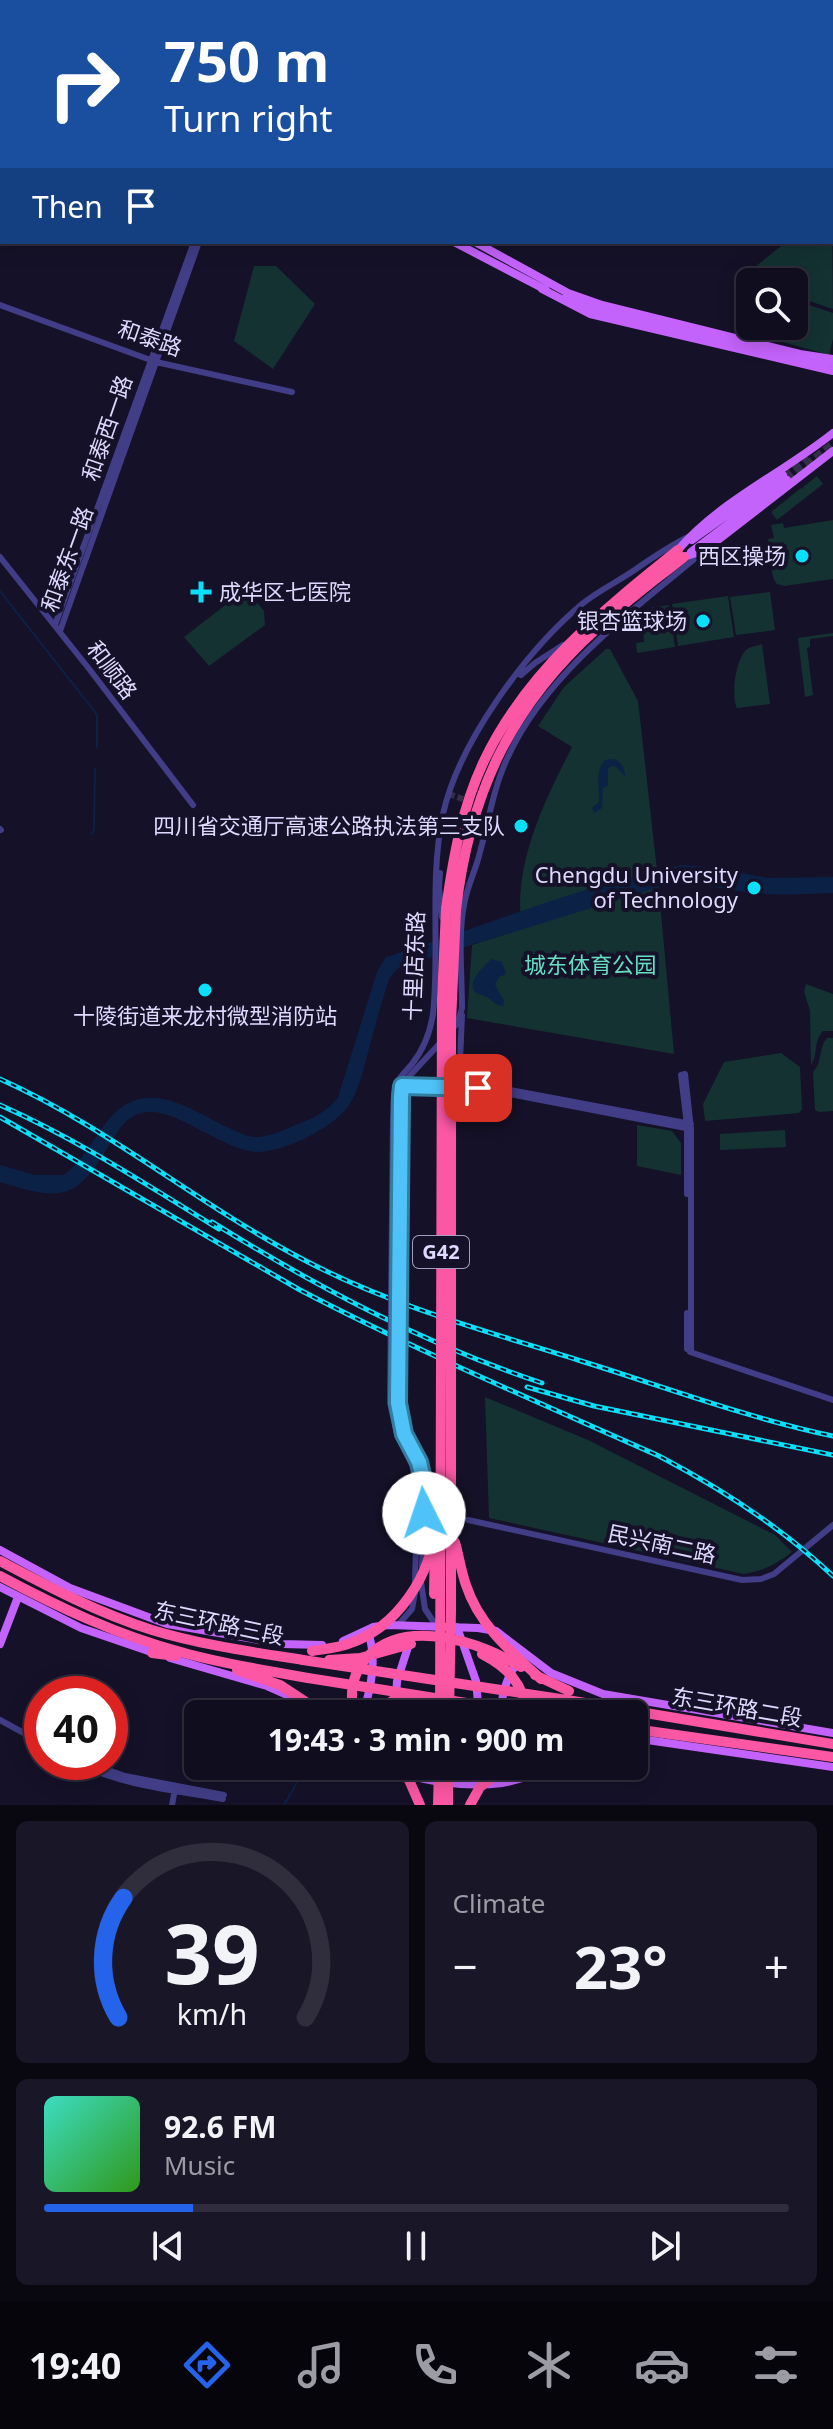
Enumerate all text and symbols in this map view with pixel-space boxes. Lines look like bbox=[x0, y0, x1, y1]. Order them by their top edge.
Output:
text: 750 m bbox=[164, 22, 329, 98]
icon: right bbox=[32, 32, 136, 136]
text: Turn right bbox=[164, 94, 332, 143]
icon: arrive bbox=[119, 184, 163, 228]
text: Then bbox=[32, 186, 103, 227]
map controls bbox=[736, 268, 808, 340]
button: search bbox=[736, 268, 808, 340]
street label: 和泰路 bbox=[114, 312, 186, 362]
street label: 和泰西一路 bbox=[74, 371, 138, 485]
street label: 和泰东一路 bbox=[33, 502, 99, 615]
place label: 西区操场 bbox=[698, 540, 786, 570]
marker: 西区操场 bbox=[793, 547, 811, 565]
place label: 成华区七医院 bbox=[219, 576, 351, 606]
marker: 成华区七医院 bbox=[190, 581, 212, 603]
place label: 银杏篮球场 bbox=[577, 605, 687, 635]
marker: 银杏篮球场 bbox=[694, 612, 712, 630]
street label: 和顺路 bbox=[81, 634, 145, 705]
place label: 四川省交通厅高速公路执法第三支队 bbox=[153, 810, 505, 840]
marker: 四川省交通厅高速公路执法第三支队 bbox=[512, 817, 530, 835]
place label: Chengdu University of Technology bbox=[535, 859, 739, 914]
marker: Chengdu University of Technology bbox=[745, 879, 763, 897]
street label: 十里店东路 bbox=[396, 910, 430, 1021]
park label: 城东体育公园 bbox=[524, 949, 656, 979]
marker: 十陵街道来龙村微型消防站 bbox=[196, 981, 214, 999]
place label: 十陵街道来龙村微型消防站 bbox=[73, 1000, 337, 1030]
pin bbox=[444, 1054, 512, 1122]
icon: arrive bbox=[456, 1066, 500, 1110]
road number: G42 bbox=[413, 1236, 469, 1268]
position arrow bbox=[382, 1471, 466, 1555]
street label: 民兴南二路 bbox=[605, 1517, 719, 1569]
street label: 东三环路三段 bbox=[152, 1594, 287, 1650]
speed limit sign: 40 bbox=[24, 1676, 128, 1780]
street label: 东三环路二段 bbox=[670, 1680, 805, 1732]
text: 19:43 · 3 min · 900 m bbox=[268, 1719, 564, 1760]
text: Climate bbox=[453, 1885, 545, 1921]
text: 39 bbox=[165, 1895, 260, 2008]
text: 23° bbox=[574, 1925, 668, 2007]
text: − bbox=[453, 1936, 478, 1996]
text: + bbox=[764, 1936, 789, 1996]
text: km/h bbox=[177, 1994, 247, 2033]
text: 92.6 FM bbox=[164, 2106, 276, 2147]
text: Music bbox=[164, 2147, 235, 2183]
icon: previous bbox=[146, 2224, 190, 2268]
icon: pause bbox=[394, 2224, 438, 2268]
icon: next bbox=[643, 2224, 687, 2268]
icon: directions bbox=[179, 2337, 235, 2393]
icon: music bbox=[293, 2337, 349, 2393]
icon: phone bbox=[407, 2337, 463, 2393]
icon: climate bbox=[521, 2337, 577, 2393]
icon: car bbox=[634, 2337, 690, 2393]
icon: filters bbox=[748, 2337, 804, 2393]
text: 19:40 bbox=[29, 2341, 121, 2390]

